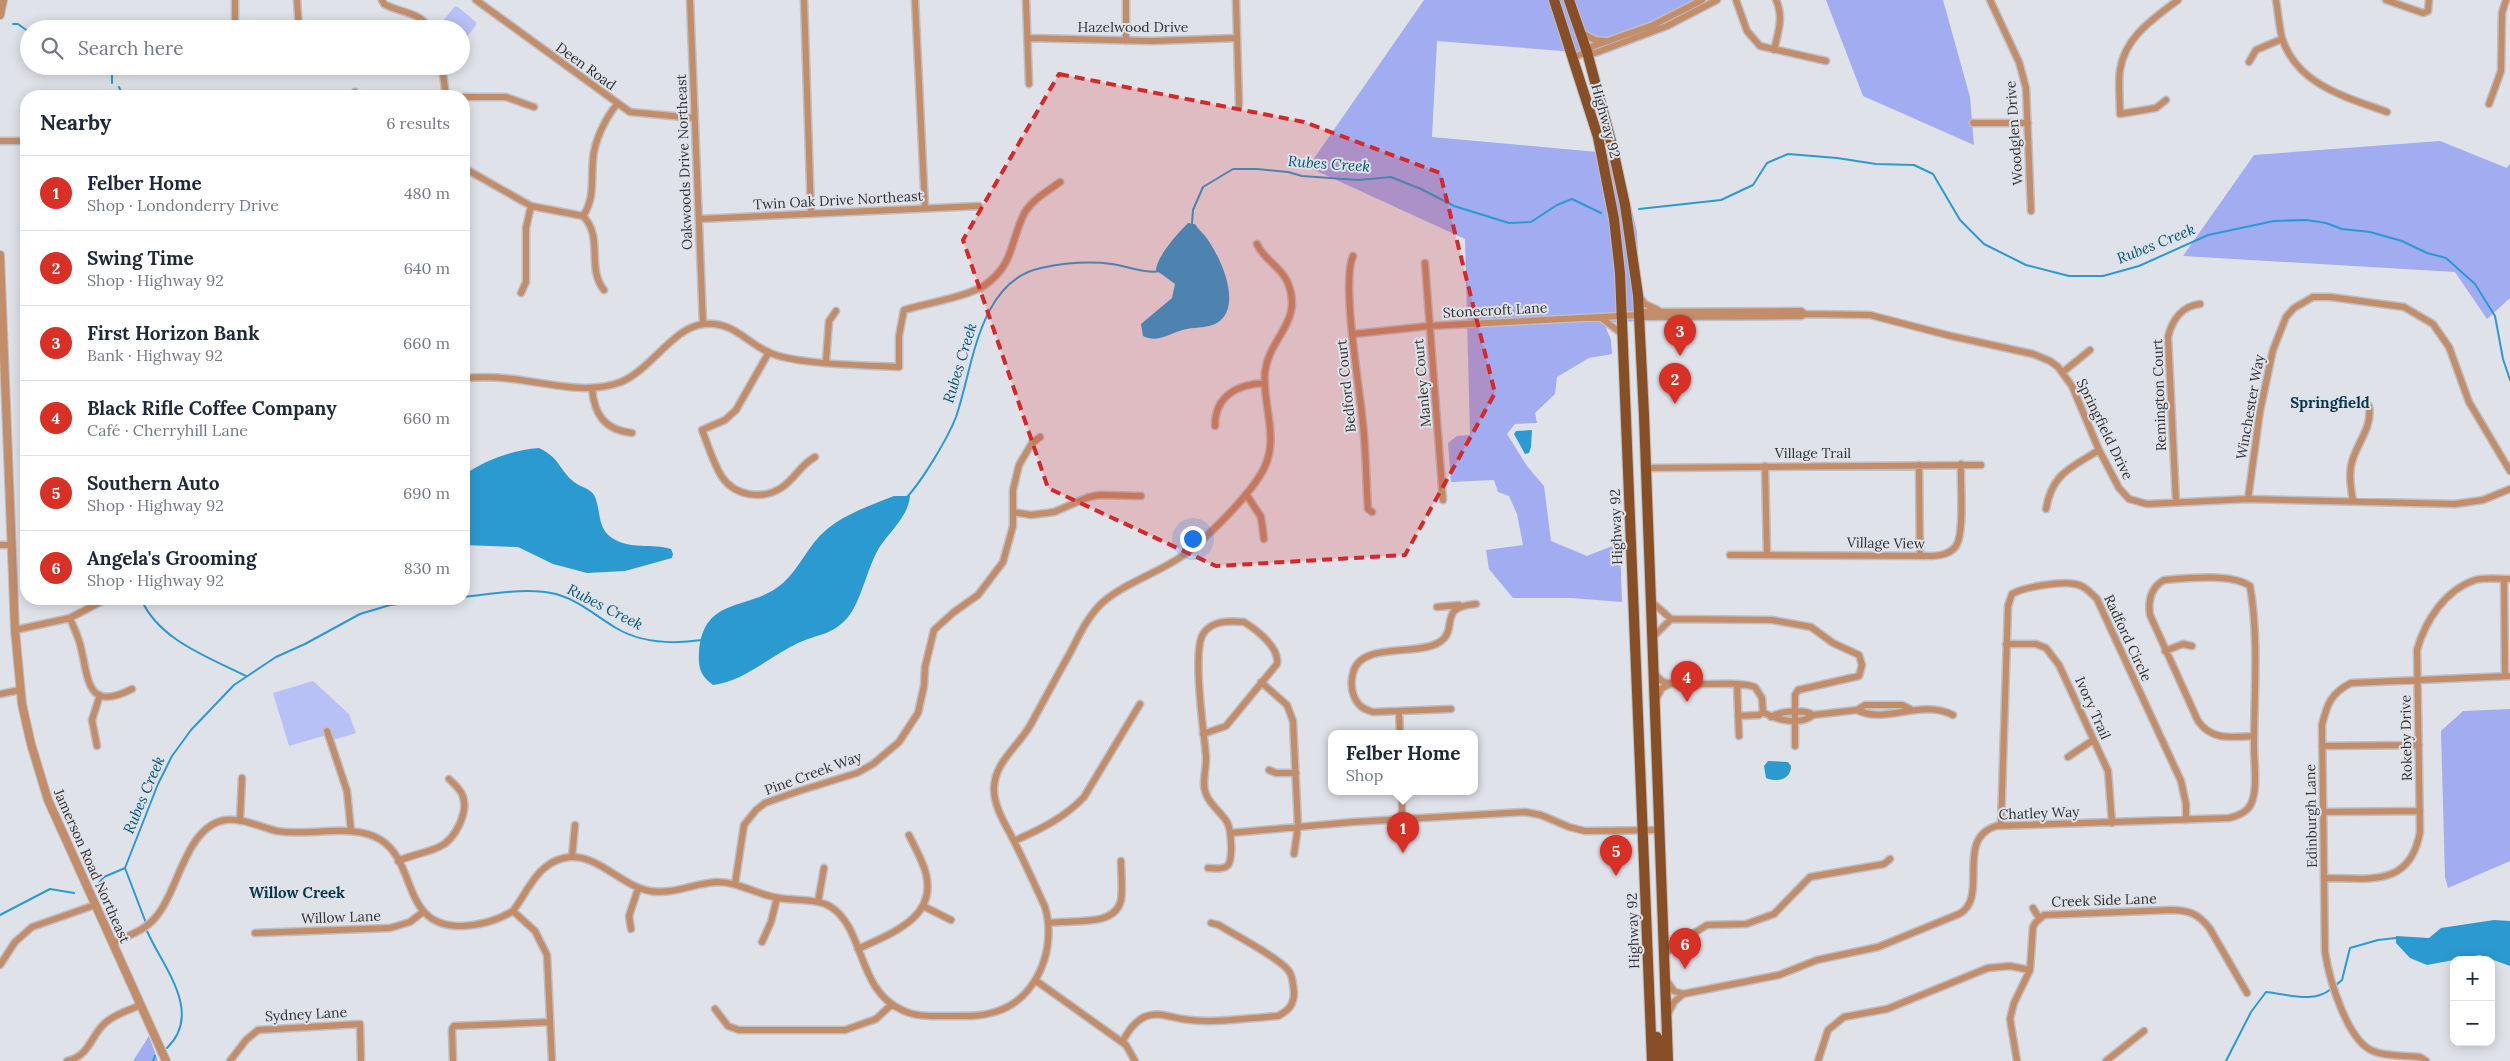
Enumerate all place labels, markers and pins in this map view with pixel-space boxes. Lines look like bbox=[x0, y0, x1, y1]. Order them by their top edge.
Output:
pin: 3 bbox=[1664, 315, 1696, 356]
pin: 2 bbox=[1659, 363, 1691, 404]
pin: 4 bbox=[1671, 661, 1703, 702]
pin: 1 bbox=[1387, 812, 1419, 853]
pin: 5 bbox=[1600, 835, 1632, 876]
pin: 6 bbox=[1669, 928, 1701, 969]

